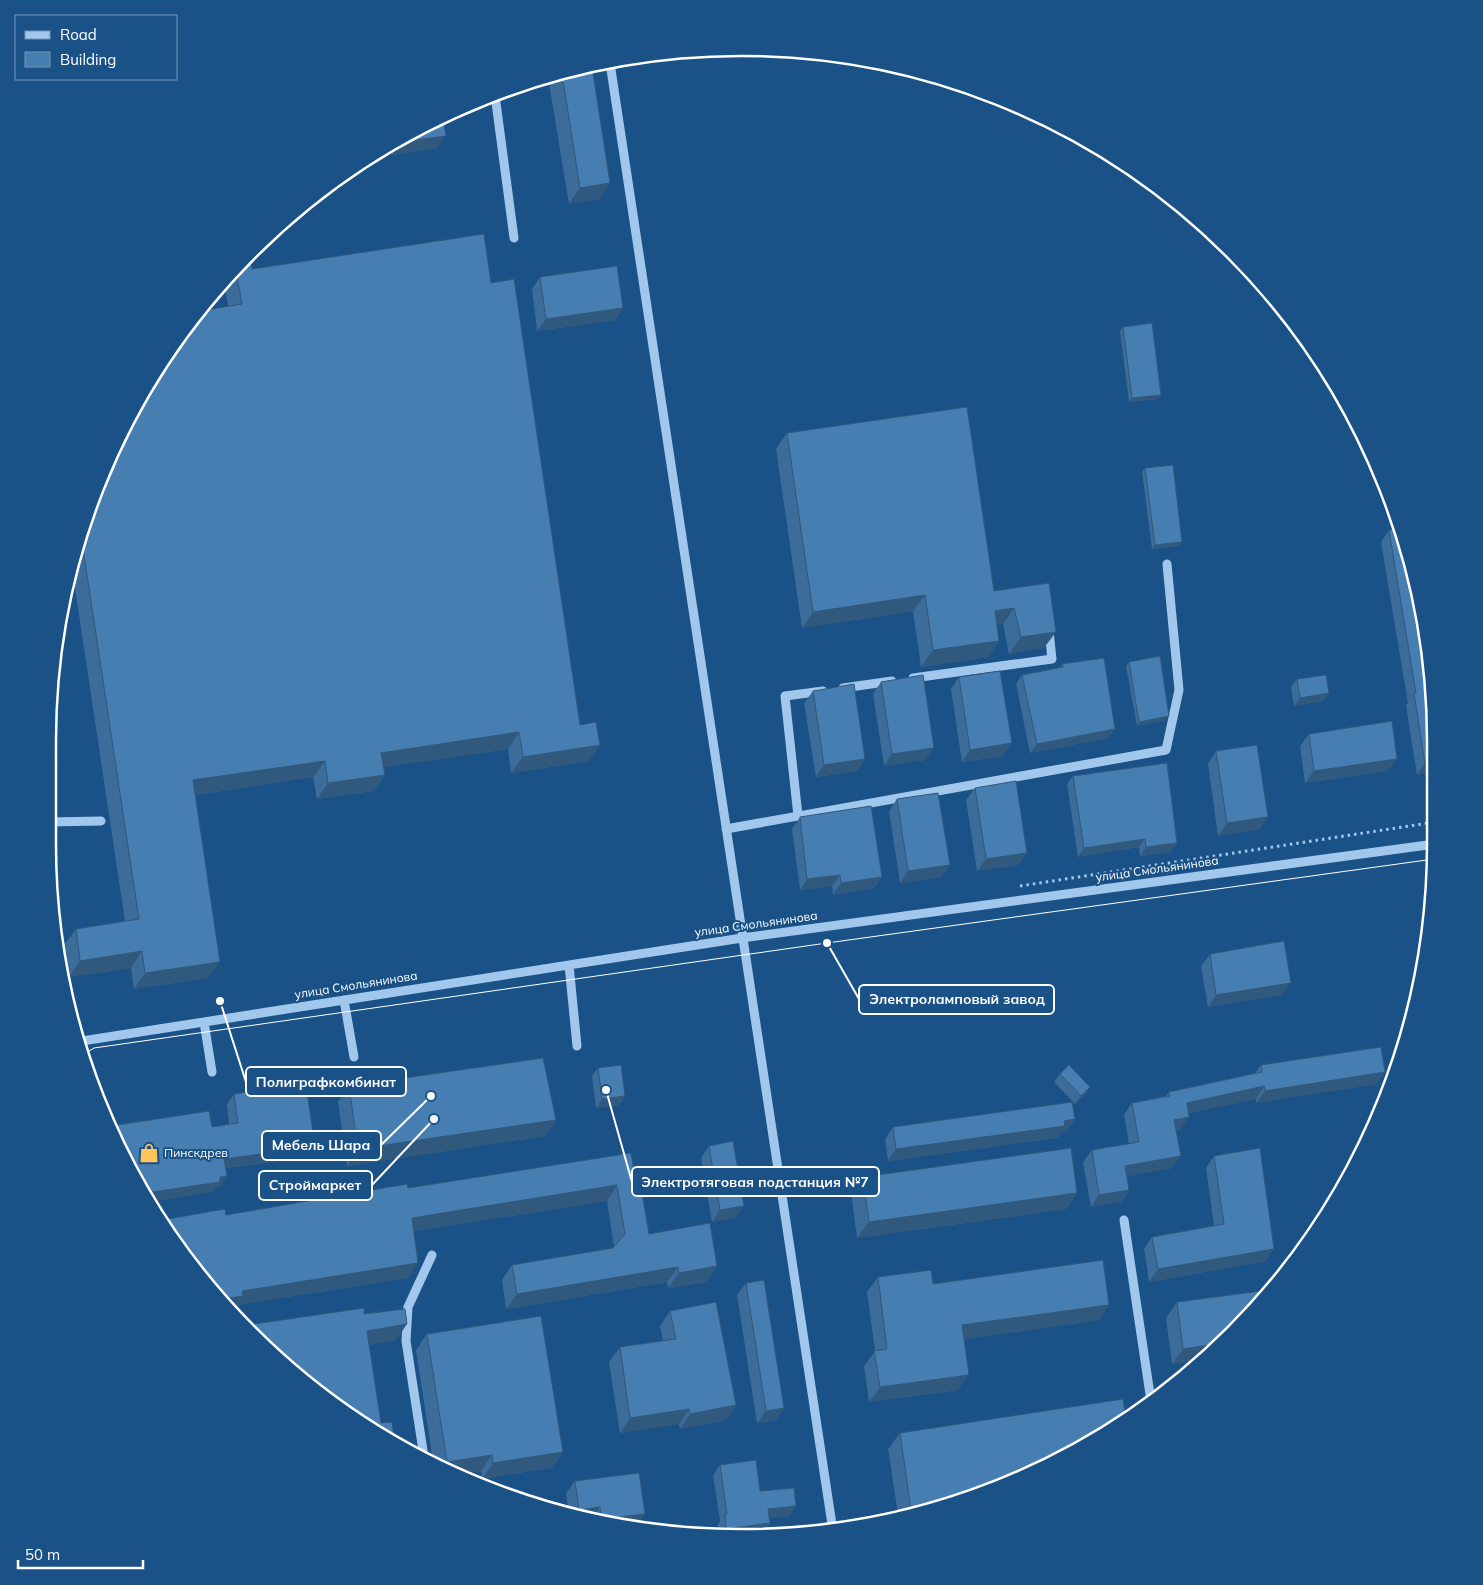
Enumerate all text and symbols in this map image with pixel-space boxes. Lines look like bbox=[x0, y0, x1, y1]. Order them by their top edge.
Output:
legend bbox=[15, 15, 178, 80]
text: Road bbox=[60, 25, 97, 44]
text: Building bbox=[60, 50, 116, 69]
street label: улица Смольянинова bbox=[1094, 852, 1219, 885]
street label: улица Смольянинова bbox=[693, 907, 818, 940]
street label: улица Смольянинова bbox=[293, 967, 418, 1002]
callout: Электроламповый завод bbox=[859, 985, 1054, 1014]
text: Электроламповый завод bbox=[869, 990, 1045, 1008]
callout: Полиграфкомбинат bbox=[246, 1067, 406, 1096]
text: Полиграфкомбинат bbox=[256, 1073, 396, 1091]
callout: Мебель Шара bbox=[262, 1131, 381, 1160]
text: Мебель Шара bbox=[272, 1136, 370, 1154]
shop icon: Пинскдрев bbox=[138, 1142, 160, 1164]
place label: Пинскдрев bbox=[164, 1145, 228, 1160]
callout: Электротяговая подстанция №7 bbox=[632, 1167, 879, 1196]
callout: Строймаркет bbox=[259, 1171, 372, 1200]
text: Электротяговая подстанция №7 bbox=[641, 1173, 869, 1191]
text: Строймаркет bbox=[269, 1176, 361, 1194]
scale bar bbox=[18, 1538, 142, 1570]
text: 50 m bbox=[25, 1545, 60, 1564]

